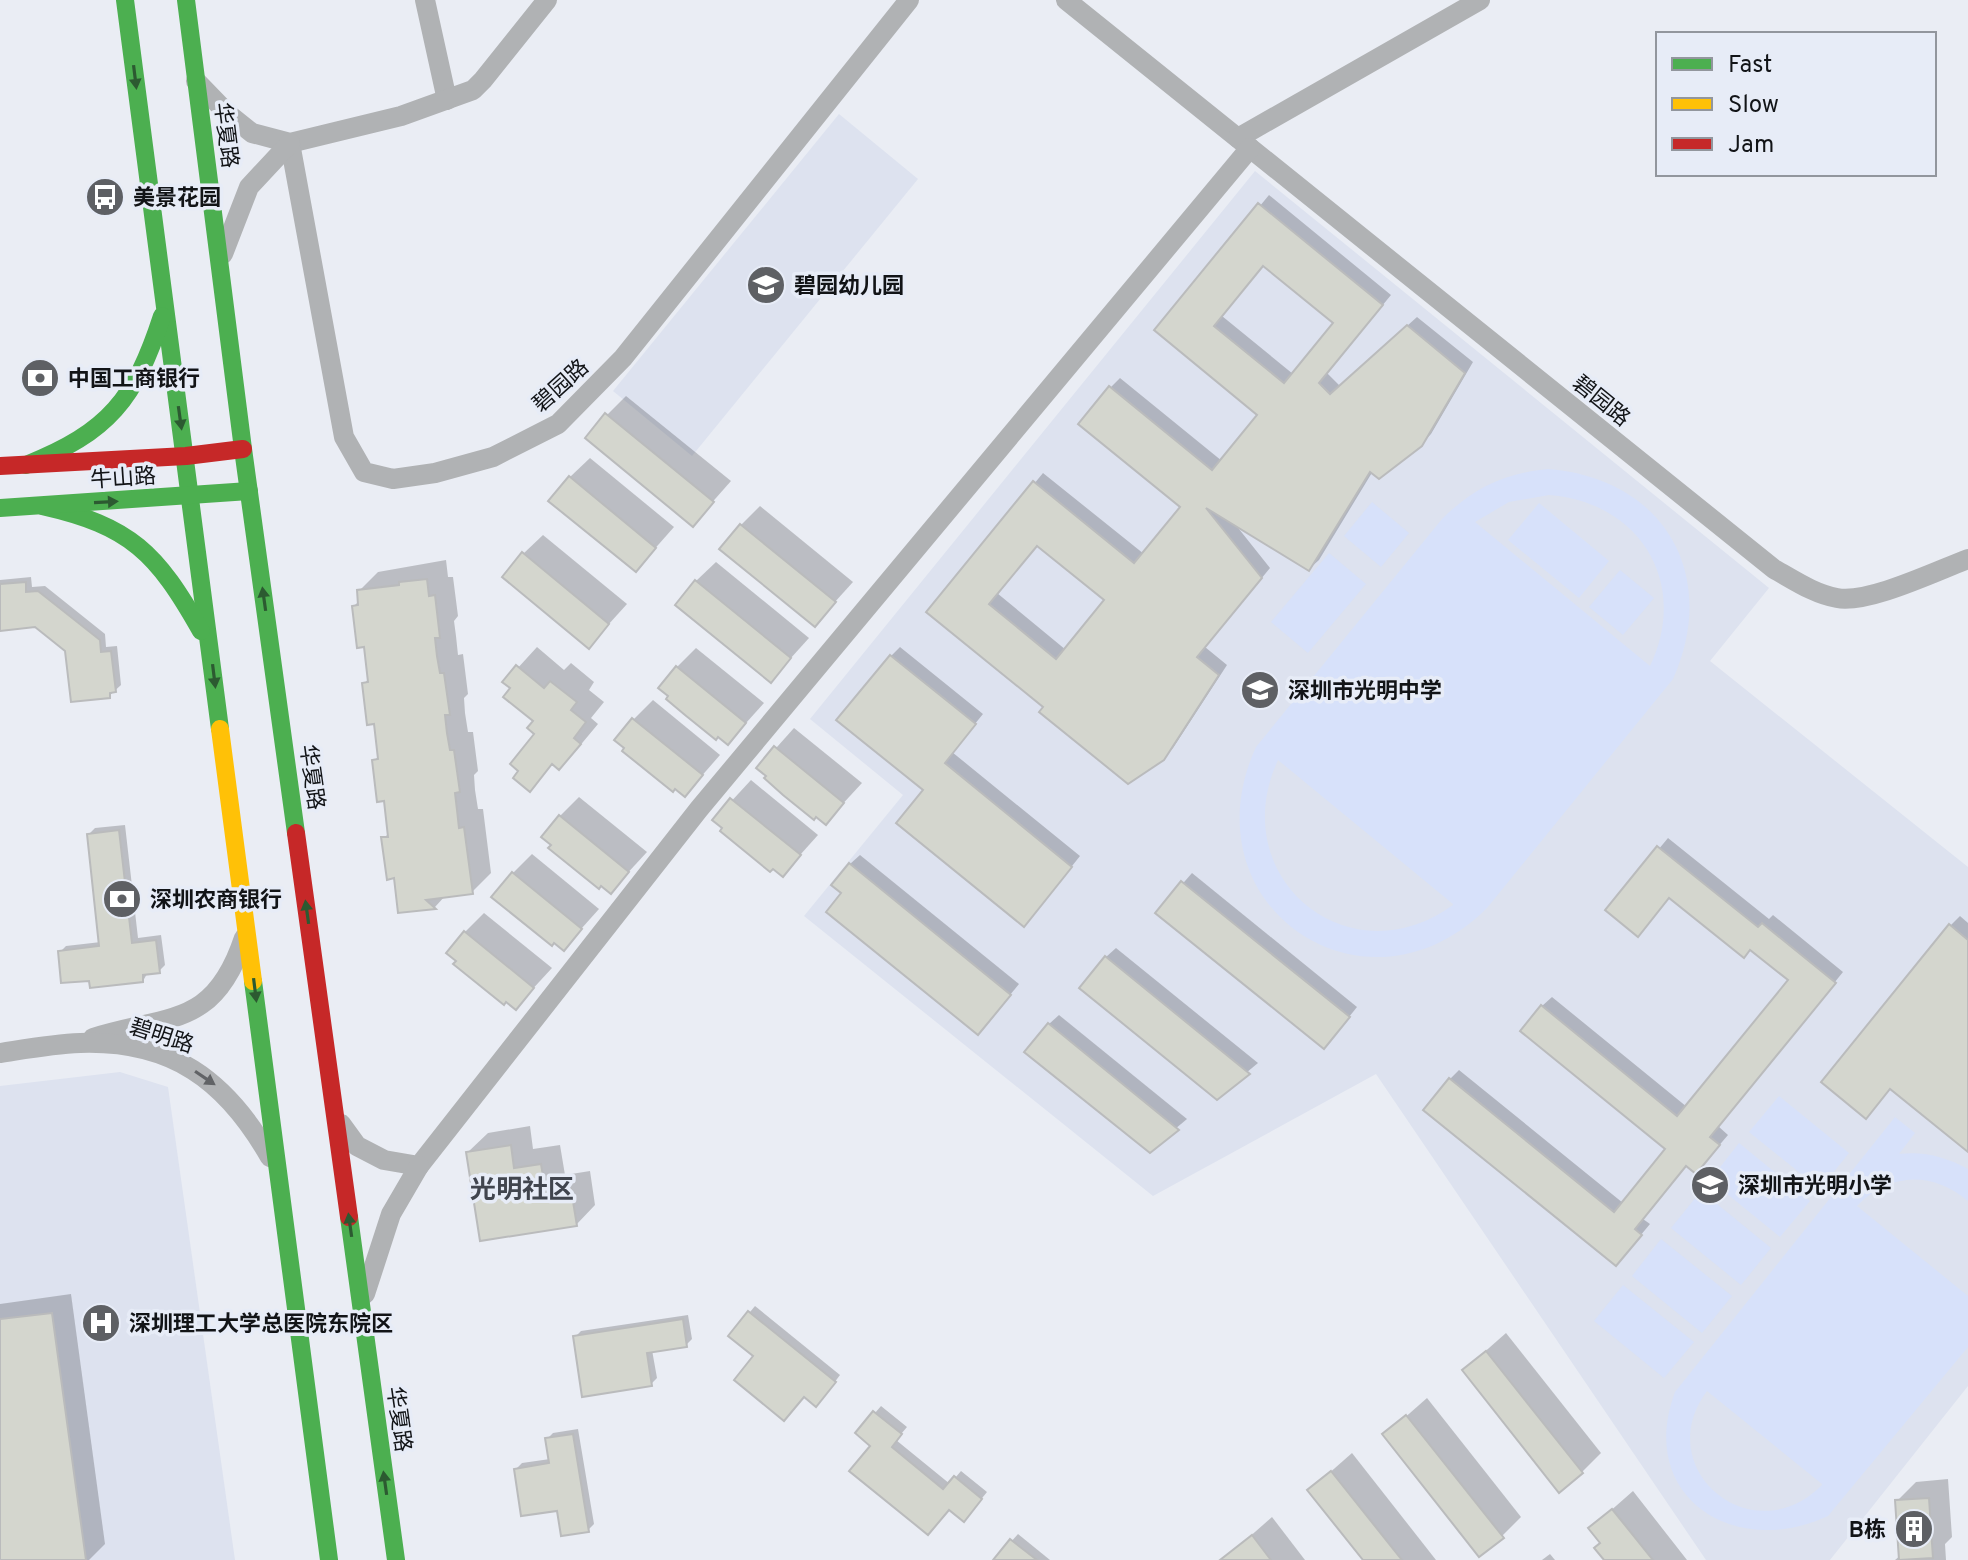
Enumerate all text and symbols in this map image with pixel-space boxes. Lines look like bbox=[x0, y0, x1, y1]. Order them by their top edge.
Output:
legend bbox=[1656, 32, 1936, 176]
text: Fast bbox=[1728, 51, 1772, 81]
one-way arrow bbox=[129, 65, 142, 90]
text: Slow bbox=[1728, 91, 1779, 121]
street label: 华夏路 bbox=[207, 101, 242, 170]
text: Jam bbox=[1728, 131, 1774, 161]
bus stop icon: 美景花园 bbox=[84, 176, 126, 218]
place label: 美景花园 bbox=[133, 185, 221, 213]
school or university icon: 碧园幼儿园 bbox=[745, 264, 787, 306]
place label: 碧园幼儿园 bbox=[794, 274, 904, 301]
street label: 碧园路 bbox=[528, 355, 595, 419]
bank icon: 中国工商银行 bbox=[19, 357, 61, 399]
place label: 中国工商银行 bbox=[68, 367, 200, 394]
street label: 碧园路 bbox=[1566, 371, 1635, 433]
one-way arrow bbox=[174, 406, 187, 431]
street label: 牛山路 bbox=[89, 464, 157, 495]
one-way arrow bbox=[94, 495, 119, 508]
one-way arrow bbox=[257, 586, 270, 611]
one-way arrow bbox=[208, 664, 221, 689]
school or university icon: 深圳市光明中学 bbox=[1239, 669, 1281, 711]
place label: 深圳市光明中学 bbox=[1288, 679, 1442, 706]
street label: 华夏路 bbox=[293, 743, 328, 812]
bank icon: 深圳农商银行 bbox=[101, 878, 143, 920]
place label: 深圳农商银行 bbox=[150, 888, 282, 915]
one-way arrow bbox=[300, 899, 313, 924]
one-way arrow bbox=[249, 977, 262, 1002]
street label: 碧明路 bbox=[126, 1014, 197, 1060]
one-way arrow bbox=[194, 1070, 215, 1085]
school or university icon: 深圳市光明小学 bbox=[1689, 1164, 1731, 1206]
place label: 深圳市光明小学 bbox=[1738, 1174, 1892, 1201]
district label: 光明社区 bbox=[470, 1175, 574, 1208]
one-way arrow bbox=[343, 1212, 356, 1237]
hospital icon: 深圳理工大学总医院东院区 bbox=[80, 1302, 122, 1344]
place label: 深圳理工大学总医院东院区 bbox=[129, 1312, 393, 1339]
street label: 华夏路 bbox=[380, 1385, 415, 1454]
one-way arrow bbox=[378, 1470, 391, 1495]
building icon: B栋 bbox=[1893, 1508, 1935, 1550]
place label: B栋 bbox=[1849, 1518, 1886, 1545]

